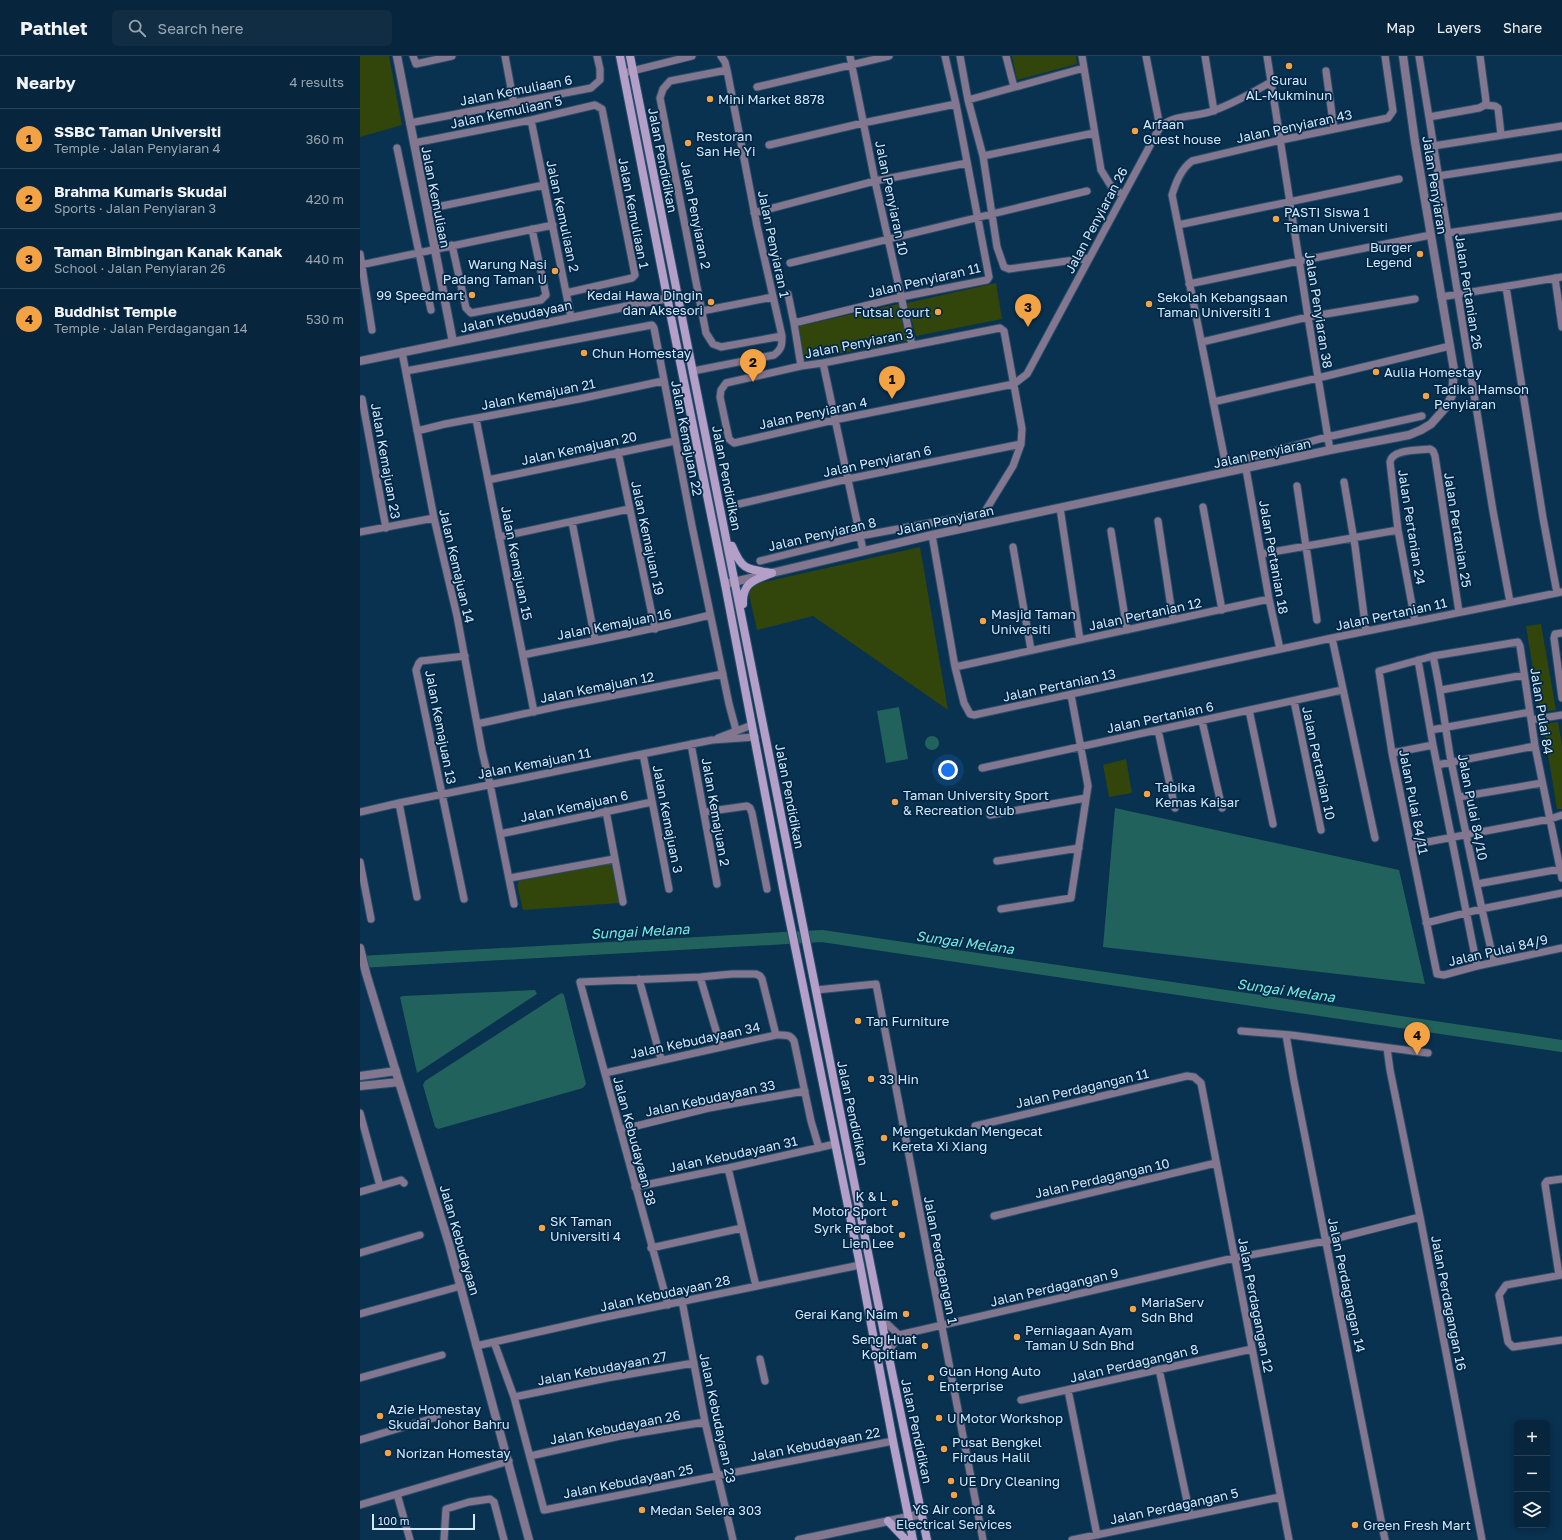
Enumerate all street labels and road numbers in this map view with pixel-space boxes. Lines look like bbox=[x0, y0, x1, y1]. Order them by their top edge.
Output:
street label: Jalan Kemuliaan 6 bbox=[458, 71, 574, 109]
street label: Jalan Kemuliaan 5 bbox=[449, 92, 563, 132]
street label: Jalan Pendidikan bbox=[645, 106, 681, 214]
street label: Jalan Penyiaran 43 bbox=[1235, 106, 1353, 146]
street label: Jalan Penyiaran bbox=[1419, 135, 1451, 235]
street label: Jalan Penyiaran 10 bbox=[872, 139, 912, 257]
street label: Jalan Kemuliaan bbox=[418, 145, 454, 249]
street label: Jalan Kemuliaan 1 bbox=[615, 156, 653, 270]
street label: Jalan Kemuliaan 2 bbox=[543, 159, 583, 273]
street label: Jalan Penyiaran 2 bbox=[678, 159, 714, 271]
street label: Jalan Penyiaran 26 bbox=[1061, 164, 1131, 276]
street label: Jalan Penyiaran 1 bbox=[755, 189, 793, 299]
street label: Jalan Pertanian 26 bbox=[1452, 233, 1486, 351]
street label: Jalan Penyiaran 38 bbox=[1302, 250, 1336, 370]
street label: Jalan Penyiaran 11 bbox=[866, 259, 982, 301]
street label: Jalan Kebudayaan bbox=[459, 296, 573, 336]
street label: Jalan Penyiaran 3 bbox=[803, 325, 915, 361]
street label: Jalan Kemajuan 21 bbox=[479, 375, 597, 413]
street label: Jalan Kemajuan 22 bbox=[668, 379, 706, 497]
street label: Jalan Penyiaran 4 bbox=[757, 394, 869, 432]
street label: Jalan Kemajuan 23 bbox=[368, 402, 404, 520]
street label: Jalan Pendidikan bbox=[709, 424, 745, 532]
street label: Jalan Kemajuan 20 bbox=[520, 428, 638, 468]
street label: Jalan Penyiaran bbox=[1212, 435, 1312, 471]
street label: Jalan Penyiaran 6 bbox=[821, 442, 933, 480]
street label: Jalan Pertanian 24 bbox=[1395, 468, 1429, 586]
street label: Jalan Pertanian 25 bbox=[1441, 471, 1475, 589]
street label: Jalan Kemajuan 19 bbox=[628, 479, 668, 597]
street label: Jalan Pertanian 18 bbox=[1256, 499, 1292, 615]
street label: Jalan Penyiaran bbox=[895, 502, 995, 538]
street label: Jalan Kemajuan 15 bbox=[498, 504, 536, 622]
street label: Jalan Kemajuan 14 bbox=[436, 507, 478, 625]
street label: Jalan Penyiaran 8 bbox=[766, 514, 878, 554]
street label: Jalan Pertanian 12 bbox=[1087, 594, 1203, 634]
street label: Jalan Pertanian 11 bbox=[1334, 594, 1448, 634]
street label: Jalan Kemajuan 16 bbox=[555, 605, 673, 643]
street label: Jalan Pertanian 13 bbox=[1001, 665, 1117, 705]
street label: Jalan Pulai 84 bbox=[1527, 666, 1557, 756]
street label: Jalan Kemajuan 13 bbox=[422, 668, 460, 786]
street label: Jalan Kemajuan 12 bbox=[538, 668, 656, 706]
street label: Jalan Pertanian 6 bbox=[1105, 698, 1215, 736]
street label: Jalan Pertanian 10 bbox=[1299, 705, 1339, 821]
street label: Jalan Pendidikan bbox=[772, 742, 808, 850]
street label: Jalan Kemajuan 11 bbox=[476, 744, 592, 782]
street label: Jalan Pulai 84/11 bbox=[1396, 748, 1432, 856]
street label: Jalan Pulai 84/10 bbox=[1455, 752, 1491, 862]
street label: Jalan Kemajuan 2 bbox=[699, 757, 733, 867]
street label: Jalan Kemajuan 3 bbox=[650, 763, 686, 875]
street label: Jalan Kemajuan 6 bbox=[518, 787, 630, 825]
street label: Jalan Pulai 84/9 bbox=[1447, 931, 1550, 969]
street label: Jalan Kebudayaan 34 bbox=[628, 1018, 762, 1062]
street label: Jalan Pendidikan bbox=[834, 1059, 872, 1167]
street label: Jalan Perdagangan 11 bbox=[1014, 1065, 1150, 1111]
street label: Jalan Kebudayaan 38 bbox=[610, 1075, 660, 1207]
street label: Jalan Kebudayaan 33 bbox=[644, 1076, 776, 1120]
street label: Jalan Kebudayaan 31 bbox=[667, 1133, 799, 1175]
street label: Jalan Perdagangan 10 bbox=[1033, 1155, 1171, 1201]
street label: Jalan Kebudayaan bbox=[437, 1183, 483, 1297]
street label: Jalan Perdagangan 1 bbox=[921, 1195, 961, 1325]
street label: Jalan Perdagangan 14 bbox=[1325, 1216, 1369, 1354]
street label: Jalan Perdagangan 16 bbox=[1428, 1234, 1470, 1372]
street label: Jalan Perdagangan 12 bbox=[1235, 1236, 1277, 1374]
street label: Jalan Perdagangan 9 bbox=[988, 1264, 1120, 1310]
street label: Jalan Kebudayaan 28 bbox=[598, 1271, 732, 1315]
street label: Jalan Perdagangan 8 bbox=[1068, 1340, 1200, 1386]
street label: Jalan Kebudayaan 27 bbox=[536, 1348, 668, 1388]
street label: Jalan Kebudayaan 23 bbox=[696, 1352, 740, 1484]
street label: Jalan Pendidikan bbox=[898, 1377, 936, 1485]
street label: Jalan Kebudayaan 26 bbox=[548, 1406, 682, 1448]
street label: Jalan Kebudayaan 22 bbox=[748, 1424, 882, 1464]
street label: Jalan Kebudayaan 25 bbox=[561, 1461, 695, 1501]
street label: Jalan Perdagangan 5 bbox=[1108, 1485, 1240, 1527]

